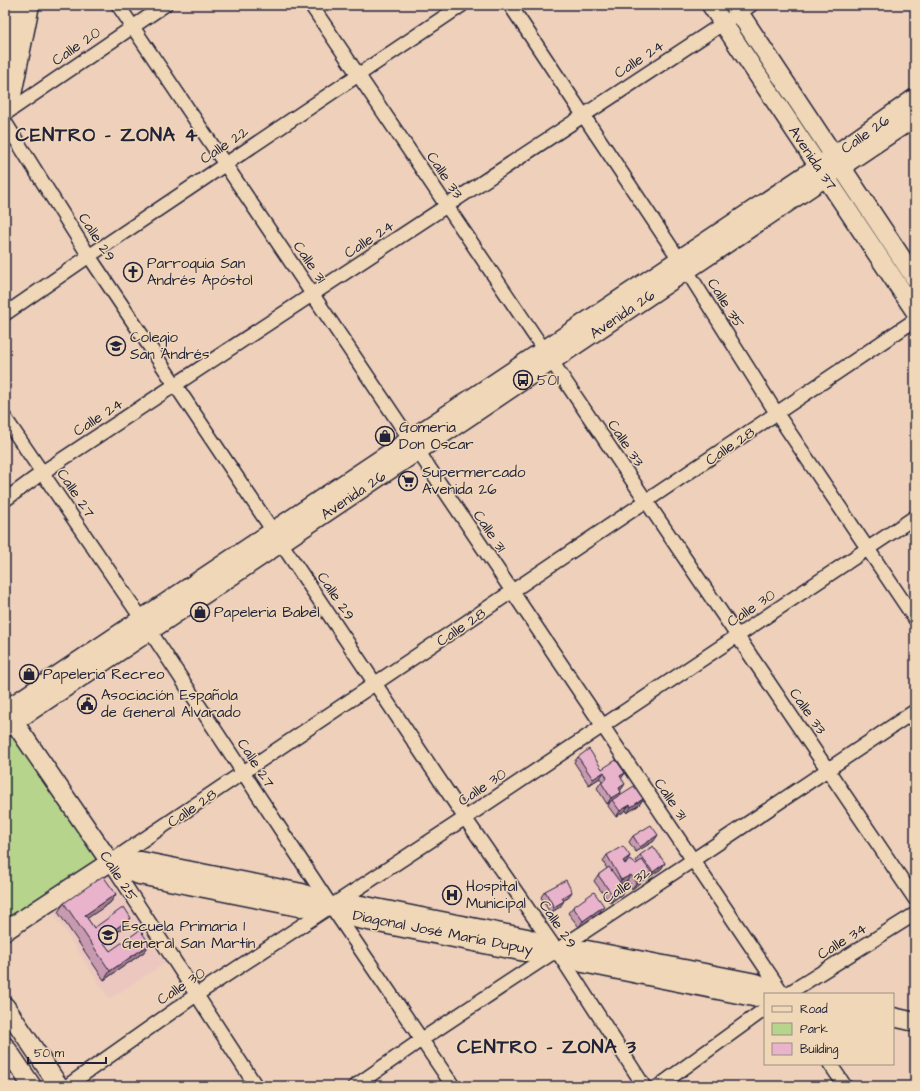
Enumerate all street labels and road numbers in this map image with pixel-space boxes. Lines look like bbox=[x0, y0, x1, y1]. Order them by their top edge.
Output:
street label: Calle 20 bbox=[48, 22, 105, 71]
street label: Calle 24 bbox=[610, 35, 668, 83]
street label: Calle 26 bbox=[837, 110, 894, 159]
street label: Calle 22 bbox=[196, 121, 253, 169]
street label: Avenida 37 bbox=[783, 122, 842, 195]
street label: Calle 33 bbox=[421, 148, 468, 203]
street label: Calle 29 bbox=[73, 209, 120, 266]
street label: Calle 24 bbox=[340, 215, 398, 263]
street label: Calle 31 bbox=[288, 237, 331, 288]
street label: Calle 35 bbox=[702, 274, 749, 333]
street label: Avenida 26 bbox=[585, 285, 660, 344]
street label: Calle 24 bbox=[69, 393, 127, 441]
street label: Calle 33 bbox=[602, 416, 649, 471]
street label: Calle 28 bbox=[701, 422, 759, 471]
street label: Calle 27 bbox=[52, 465, 100, 522]
street label: Avenida 26 bbox=[316, 466, 391, 525]
street label: Calle 31 bbox=[468, 506, 511, 557]
street label: Calle 29 bbox=[312, 568, 359, 625]
street label: Calle 30 bbox=[723, 584, 780, 632]
street label: Calle 28 bbox=[432, 603, 490, 652]
street label: Calle 33 bbox=[784, 684, 831, 739]
street label: Calle 27 bbox=[232, 735, 279, 792]
street label: Calle 30 bbox=[454, 763, 511, 811]
street label: Calle 31 bbox=[649, 774, 692, 825]
street label: Calle 28 bbox=[163, 784, 221, 833]
street label: Calle 25 bbox=[94, 847, 143, 906]
street label: Calle 32 bbox=[598, 862, 655, 909]
street label: Calle 29 bbox=[534, 896, 581, 953]
street label: Diagonal José María Dupuy bbox=[351, 905, 535, 961]
street label: Calle 34 bbox=[813, 918, 871, 965]
street label: Calle 30 bbox=[153, 962, 210, 1010]

